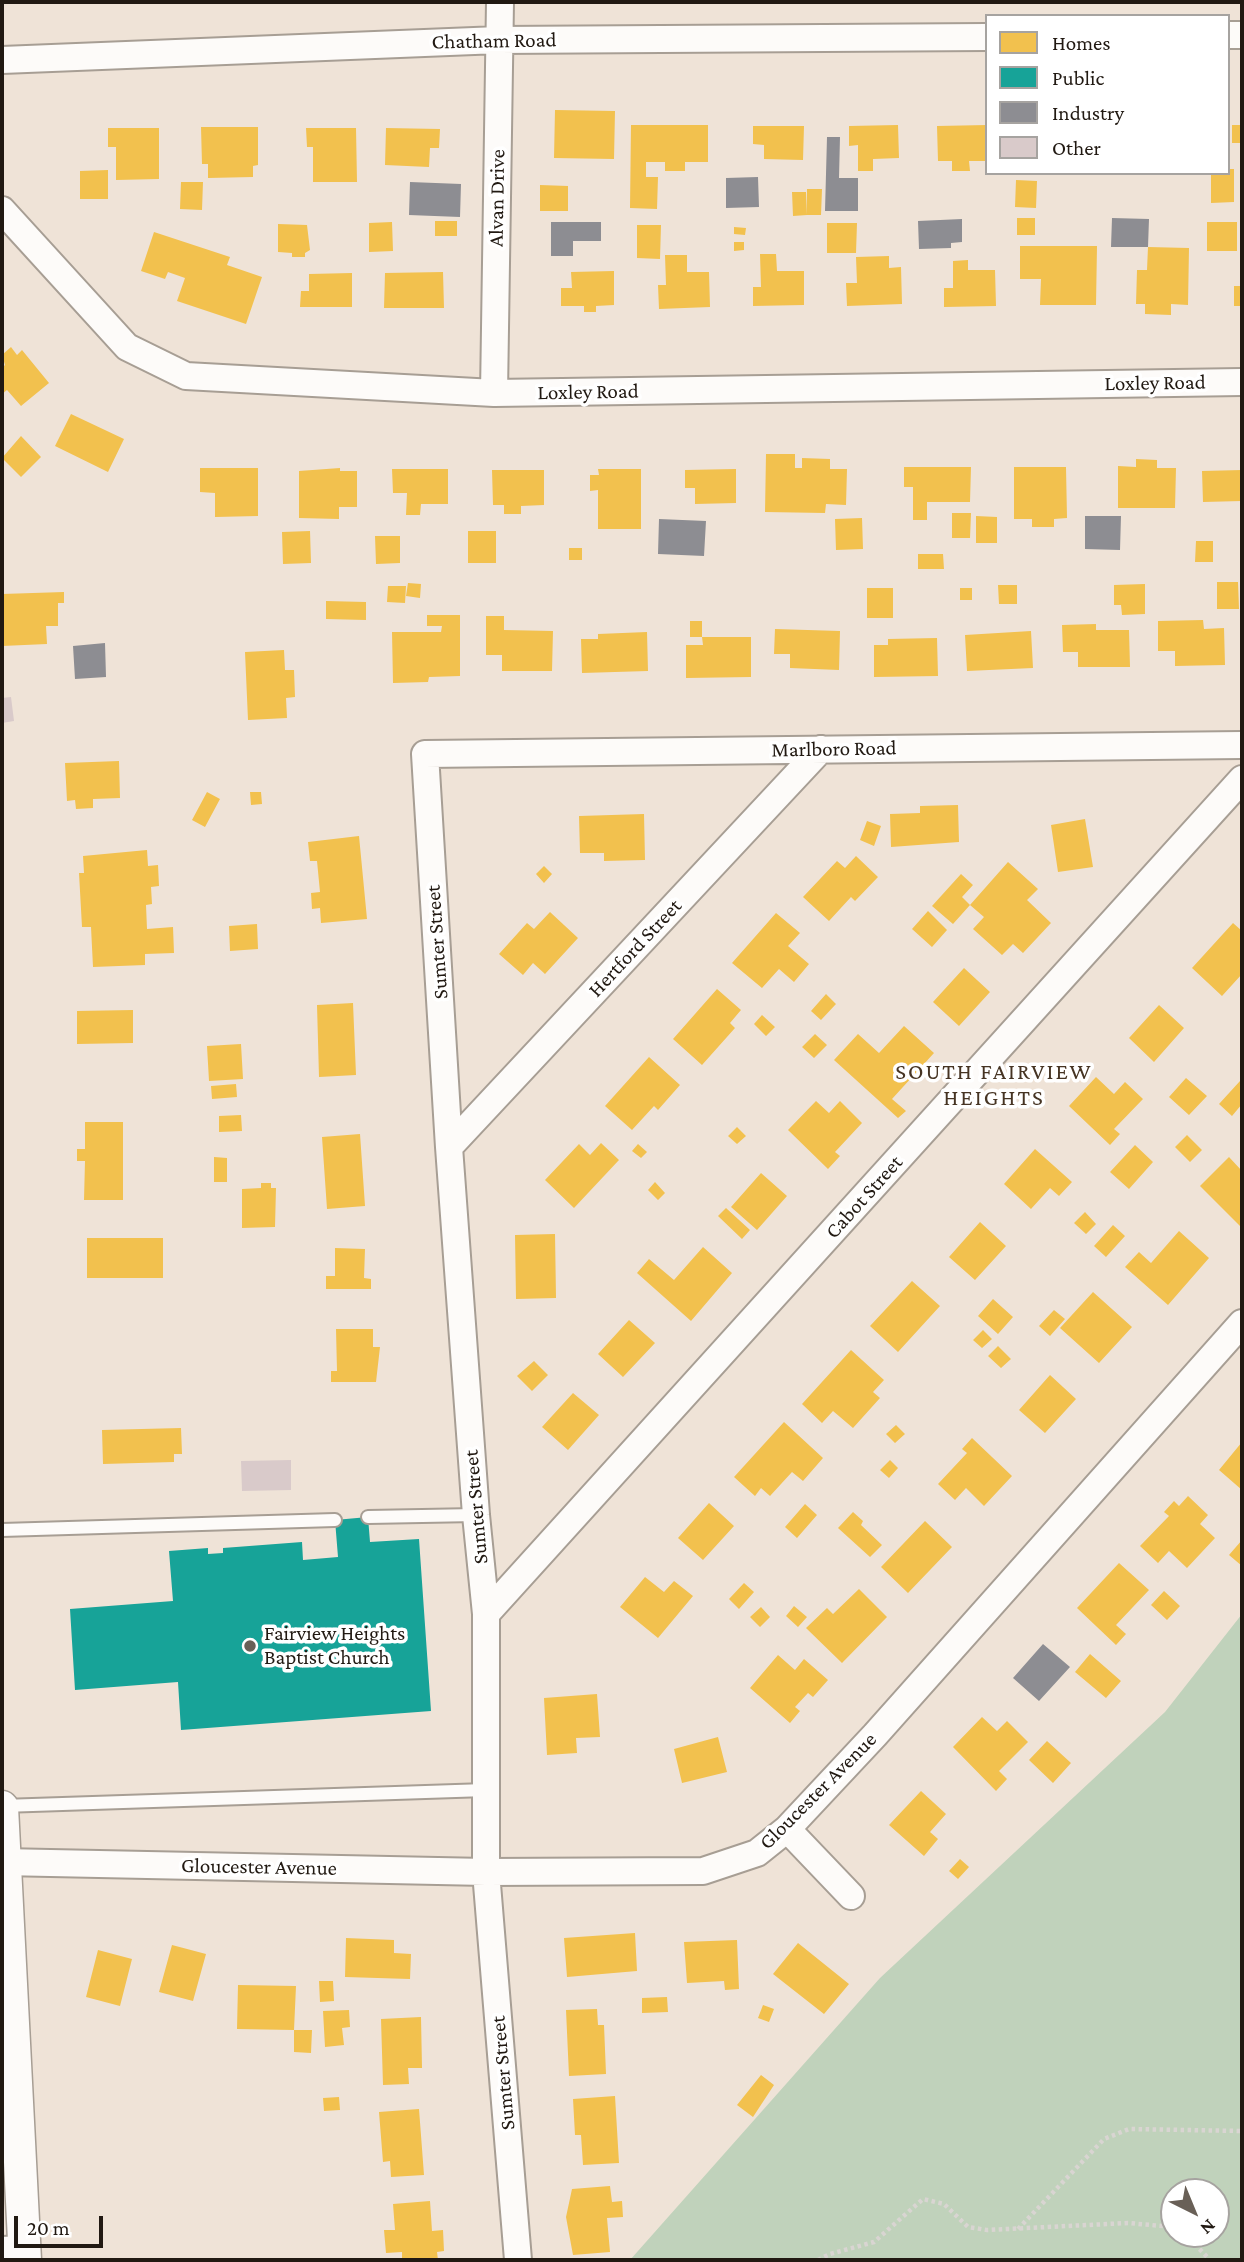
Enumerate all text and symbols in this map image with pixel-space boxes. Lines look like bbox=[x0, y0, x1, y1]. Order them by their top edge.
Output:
legend bbox=[985, 14, 1230, 175]
street label: Chatham Road bbox=[431, 27, 557, 55]
text: Homes bbox=[1052, 31, 1111, 55]
text: Public bbox=[1052, 66, 1104, 90]
text: Industry bbox=[1052, 101, 1124, 125]
text: Other bbox=[1052, 136, 1101, 160]
street label: Alvan Drive bbox=[484, 149, 510, 247]
street label: Loxley Road bbox=[1104, 370, 1206, 396]
street label: Loxley Road bbox=[537, 379, 639, 405]
street label: Marlboro Road bbox=[771, 735, 897, 763]
street label: Sumter Street bbox=[420, 884, 454, 1000]
street label: Hertford Street bbox=[583, 894, 687, 1002]
district label: SOUTH FAIRVIEW HEIGHTS bbox=[897, 1058, 1091, 1112]
street label: Cabot Street bbox=[820, 1150, 908, 1244]
street label: Sumter Street bbox=[458, 1449, 494, 1565]
place label: Fairview Heights Baptist Church bbox=[264, 1621, 405, 1671]
marker: Fairview Heights Baptist Church bbox=[242, 1638, 258, 1654]
street label: Gloucester Avenue bbox=[754, 1727, 882, 1855]
street label: Gloucester Avenue bbox=[181, 1853, 337, 1881]
street label: Sumter Street bbox=[485, 2015, 521, 2131]
north arrow bbox=[1160, 2178, 1230, 2248]
scale bar bbox=[18, 2202, 107, 2246]
text: N bbox=[1196, 2215, 1220, 2239]
text: 20 m bbox=[27, 2216, 70, 2240]

